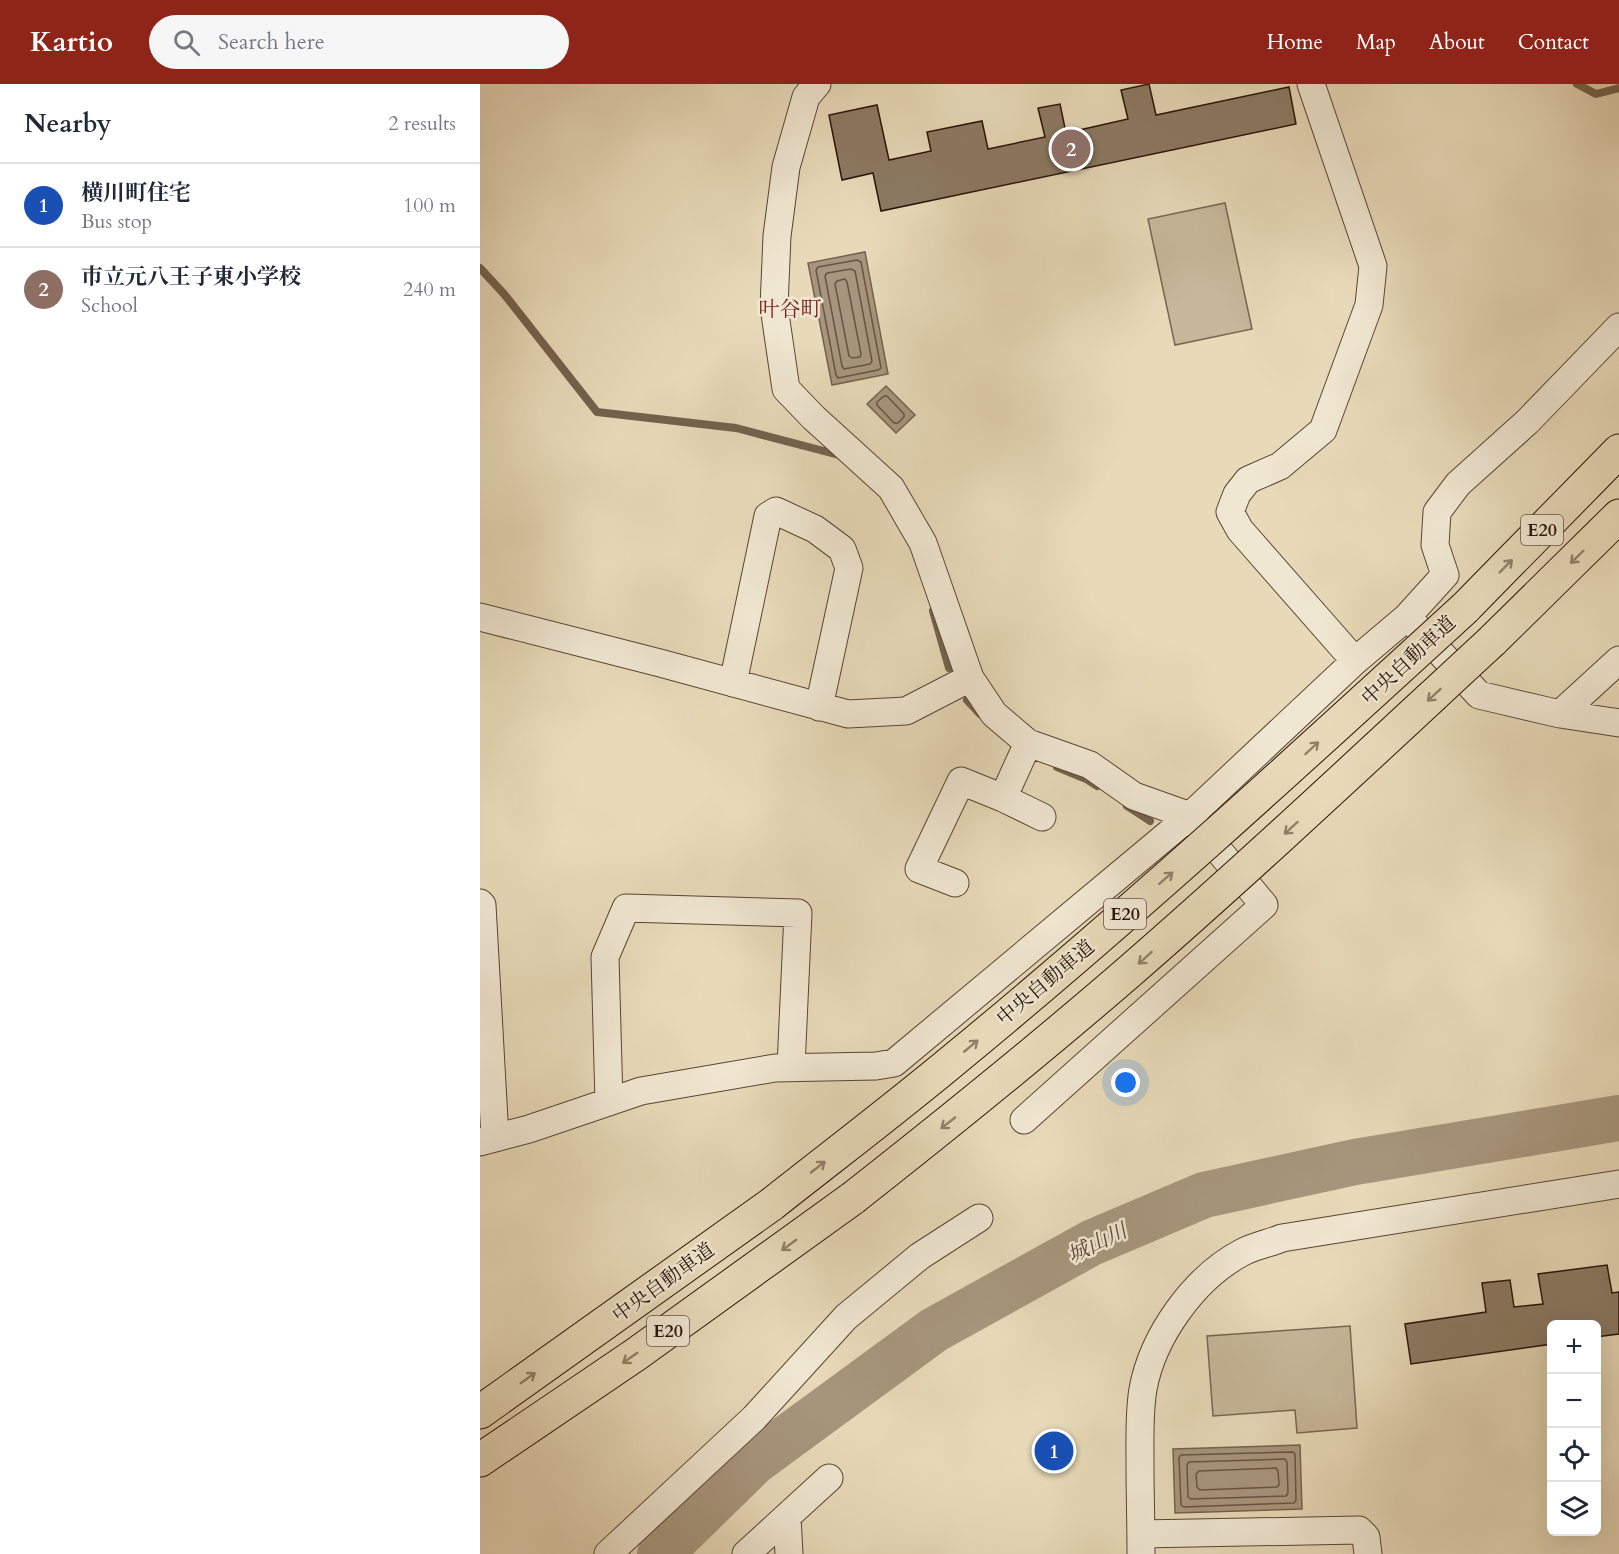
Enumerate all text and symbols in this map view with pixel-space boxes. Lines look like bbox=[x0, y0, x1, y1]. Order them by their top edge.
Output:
search box bbox=[149, 15, 569, 69]
text: Kartio bbox=[30, 23, 113, 61]
icon: search bbox=[170, 26, 203, 59]
text: Search here bbox=[218, 27, 325, 57]
text: Home bbox=[1267, 28, 1323, 57]
text: Map bbox=[1356, 28, 1396, 57]
text: About bbox=[1429, 28, 1485, 57]
text: Contact bbox=[1518, 28, 1589, 57]
text: Nearby bbox=[24, 106, 112, 141]
text: 2 results bbox=[388, 110, 456, 137]
pin: 2 bbox=[1052, 126, 1090, 172]
text: 横川町住宅 bbox=[81, 178, 191, 208]
text: 1 bbox=[38, 192, 49, 219]
text: 100 m bbox=[403, 192, 456, 219]
text: Bus stop bbox=[81, 208, 152, 235]
text: 市立元八王子東小学校 bbox=[81, 262, 301, 292]
text: 2 bbox=[38, 276, 49, 303]
text: 240 m bbox=[403, 276, 456, 303]
text: School bbox=[81, 292, 138, 319]
district label: 叶谷町 bbox=[759, 295, 822, 324]
road number: E20 bbox=[1521, 515, 1563, 545]
one-way arrow bbox=[1570, 550, 1585, 564]
one-way arrow bbox=[1498, 559, 1513, 574]
street label: 中央自動車道 bbox=[1355, 610, 1461, 711]
one-way arrow bbox=[1426, 688, 1441, 702]
one-way arrow bbox=[1304, 741, 1319, 755]
one-way arrow bbox=[1284, 821, 1299, 835]
one-way arrow bbox=[1159, 871, 1174, 885]
road number: E20 bbox=[1104, 899, 1146, 929]
street label: 中央自動車道 bbox=[991, 933, 1100, 1031]
one-way arrow bbox=[1138, 951, 1153, 965]
one-way arrow bbox=[963, 1039, 978, 1053]
your location bbox=[1111, 1068, 1140, 1097]
one-way arrow bbox=[940, 1117, 956, 1130]
one-way arrow bbox=[810, 1161, 826, 1174]
water label: 城山川 bbox=[1063, 1216, 1134, 1270]
street label: 中央自動車道 bbox=[607, 1236, 720, 1329]
one-way arrow bbox=[781, 1239, 797, 1251]
road number: E20 bbox=[647, 1316, 689, 1346]
map controls bbox=[1547, 1320, 1601, 1536]
button: + bbox=[1547, 1320, 1601, 1374]
one-way arrow bbox=[622, 1352, 639, 1364]
one-way arrow bbox=[519, 1372, 535, 1384]
button: − bbox=[1547, 1374, 1601, 1428]
pin: 1 bbox=[1034, 1428, 1074, 1474]
button: locate bbox=[1547, 1428, 1601, 1482]
button: layers bbox=[1547, 1482, 1601, 1536]

